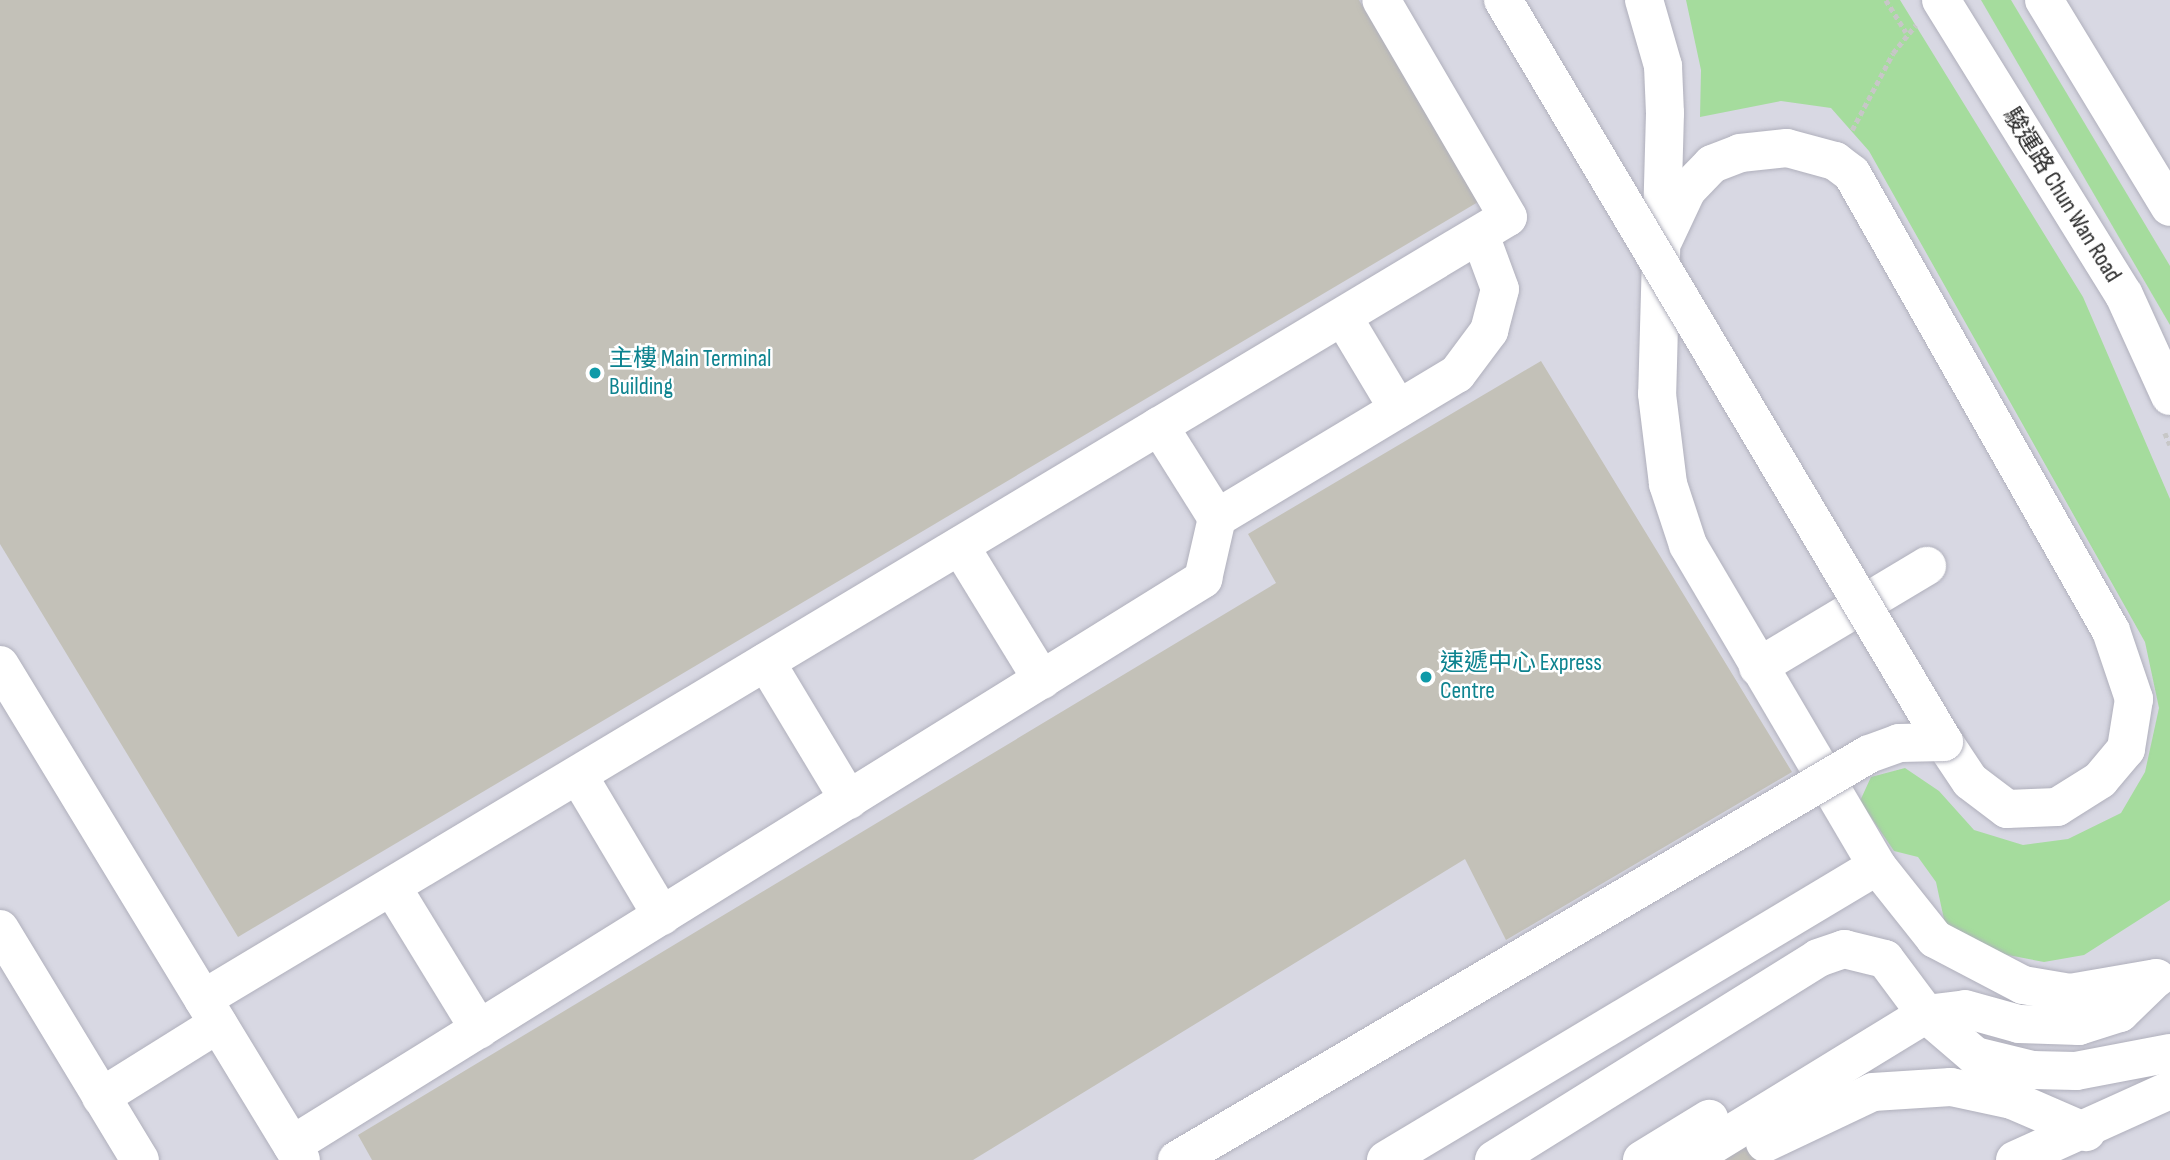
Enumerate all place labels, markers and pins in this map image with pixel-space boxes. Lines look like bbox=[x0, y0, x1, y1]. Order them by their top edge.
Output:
place label: 主樓 Main Terminal Building bbox=[609, 345, 771, 401]
marker: 主樓 Main Terminal Building bbox=[587, 365, 603, 381]
place label: 速遞中心 Express Centre bbox=[1440, 649, 1602, 705]
marker: 速遞中心 Express Centre bbox=[1418, 669, 1434, 685]

